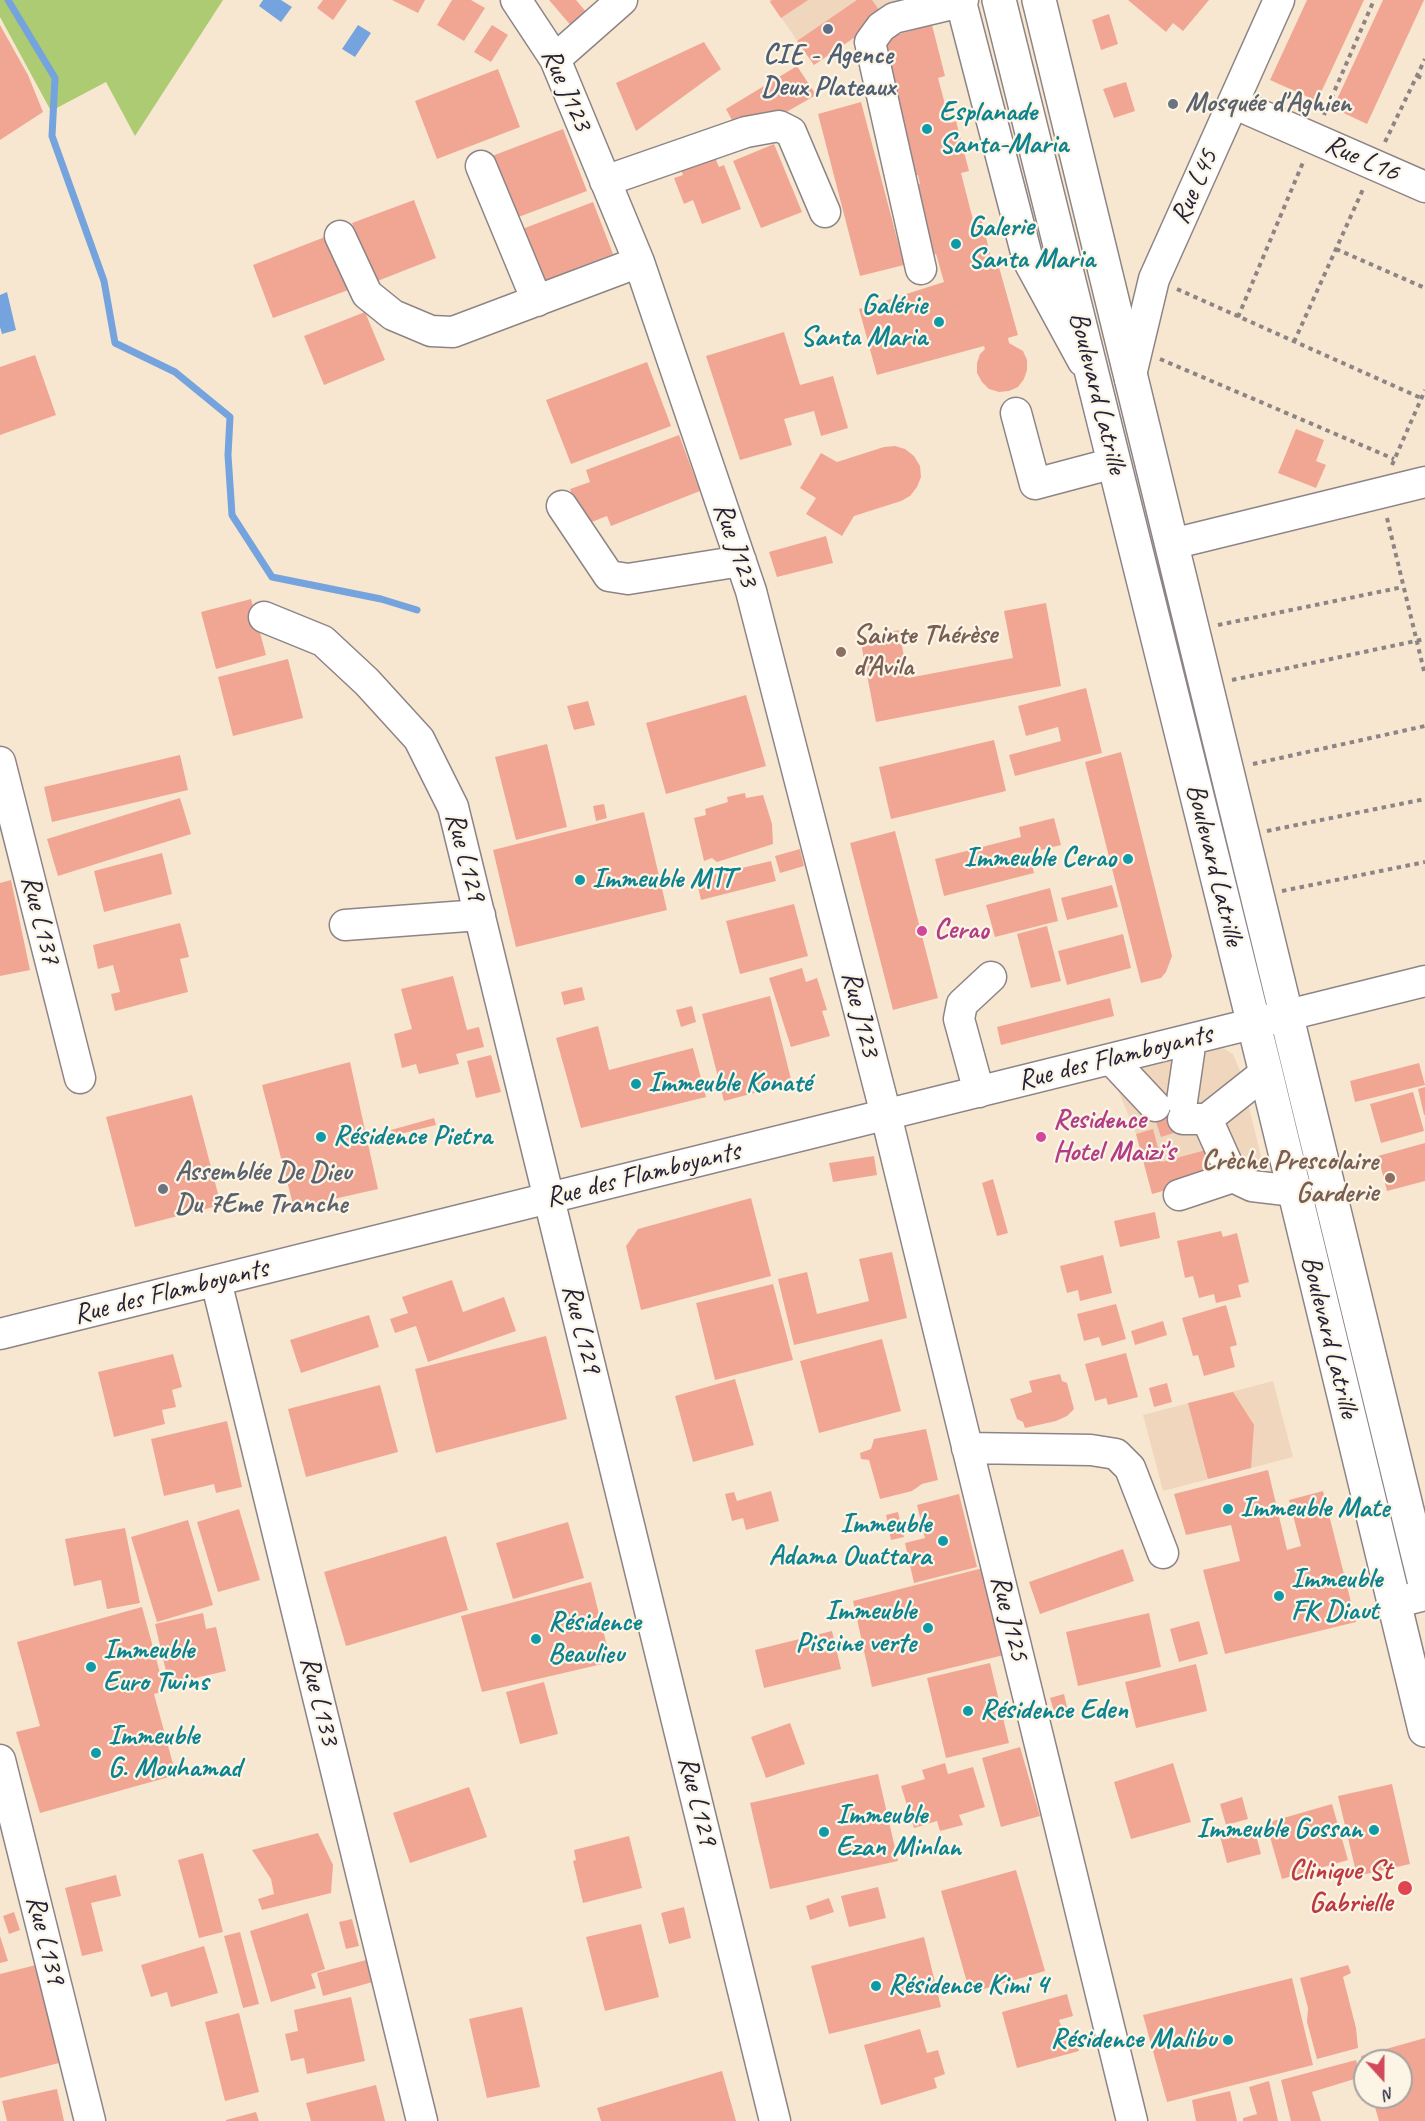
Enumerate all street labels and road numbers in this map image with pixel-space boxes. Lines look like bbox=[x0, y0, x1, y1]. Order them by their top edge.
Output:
street label: Rue J123 bbox=[533, 44, 599, 136]
street label: Rue L16 bbox=[1320, 128, 1404, 190]
street label: Rue L45 bbox=[1164, 145, 1226, 229]
street label: Boulevard Latrille bbox=[1061, 309, 1133, 477]
street label: Rue J123 bbox=[705, 498, 765, 592]
street label: Boulevard Latrille bbox=[1178, 781, 1250, 949]
street label: Rue L129 bbox=[437, 809, 493, 905]
street label: Rue L137 bbox=[13, 872, 67, 968]
street label: Rue J123 bbox=[833, 968, 887, 1060]
street label: Rue des Flamboyants bbox=[1015, 1018, 1215, 1098]
street label: Rue des Flamboyants bbox=[543, 1135, 743, 1215]
street label: Rue des Flamboyants bbox=[71, 1252, 271, 1332]
street label: Boulevard Latrille bbox=[1293, 1253, 1365, 1421]
street label: Rue L129 bbox=[554, 1281, 608, 1377]
street label: Rue J125 bbox=[982, 1572, 1036, 1664]
street label: Rue L133 bbox=[292, 1653, 346, 1749]
street label: Rue L129 bbox=[670, 1753, 724, 1849]
street label: Rue L139 bbox=[18, 1892, 72, 1988]

